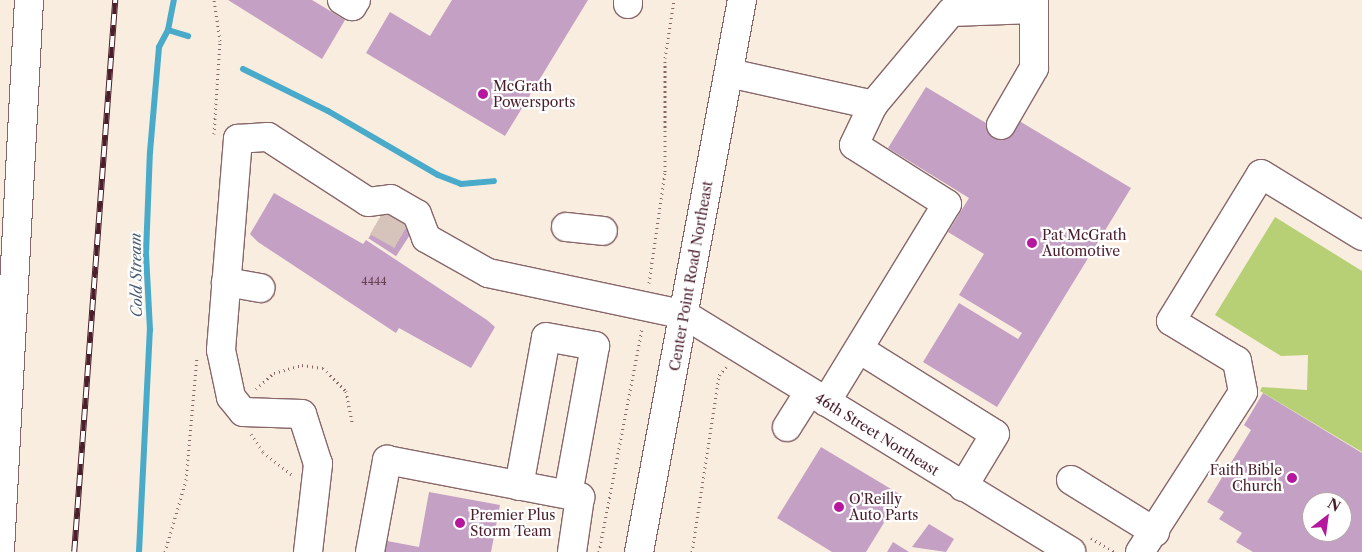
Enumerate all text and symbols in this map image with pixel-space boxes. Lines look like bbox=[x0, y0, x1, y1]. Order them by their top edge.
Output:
place label: McGrath Powersports bbox=[493, 78, 575, 110]
marker: McGrath Powersports bbox=[477, 88, 489, 100]
street label: Center Point Road Northeast bbox=[666, 180, 716, 372]
place label: Pat McGrath Automotive bbox=[1042, 227, 1126, 260]
water label: Cold Stream bbox=[126, 233, 146, 317]
marker: Pat McGrath Automotive bbox=[1026, 237, 1038, 249]
house number: 4444 bbox=[361, 274, 387, 288]
street label: 46th Street Northeast bbox=[812, 389, 942, 479]
place label: Faith Bible Church bbox=[1210, 462, 1282, 494]
marker: Faith Bible Church bbox=[1286, 472, 1298, 484]
place label: O'Reilly Auto Parts bbox=[849, 491, 918, 524]
north arrow bbox=[1302, 492, 1352, 542]
text: N bbox=[1324, 494, 1344, 516]
marker: O'Reilly Auto Parts bbox=[833, 501, 845, 513]
place label: Premier Plus Storm Team bbox=[470, 507, 556, 540]
marker: Premier Plus Storm Team bbox=[454, 517, 466, 529]

